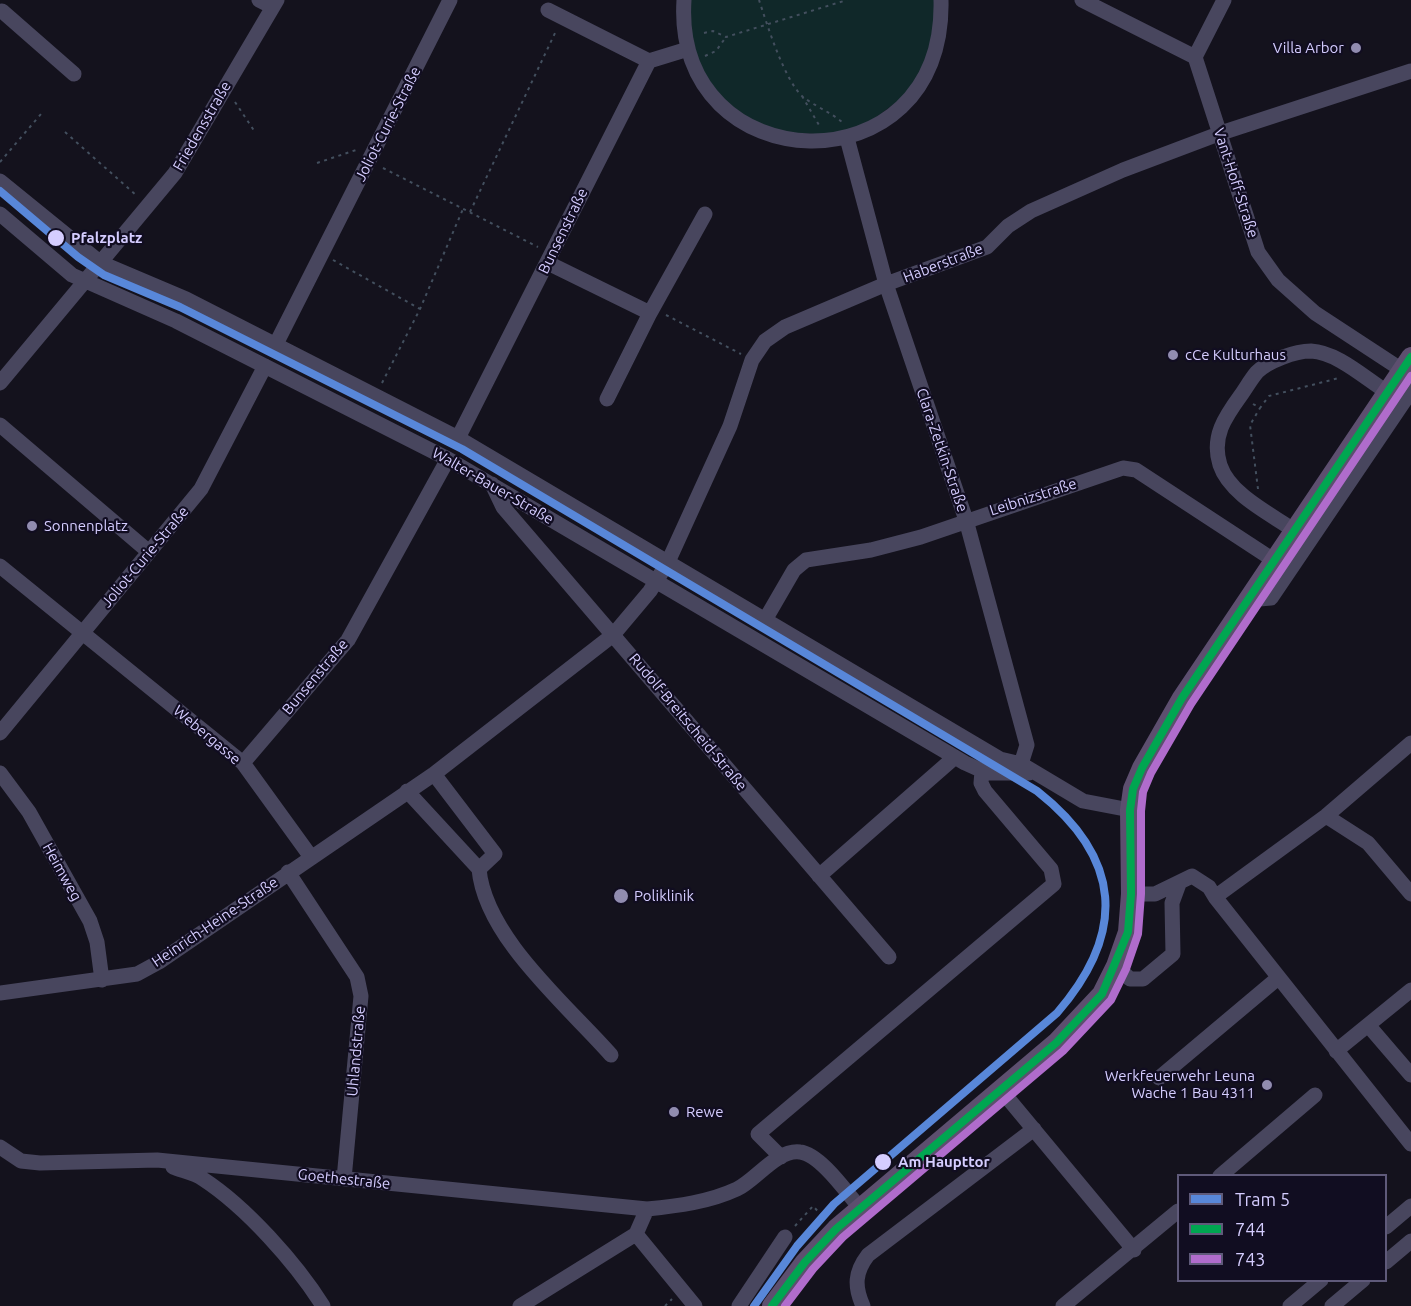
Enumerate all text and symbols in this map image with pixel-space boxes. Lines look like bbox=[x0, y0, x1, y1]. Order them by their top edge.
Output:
place label: Villa Arbor bbox=[1273, 39, 1344, 57]
marker: Villa Arbor bbox=[1349, 41, 1363, 55]
street label: Joliot-Curie-Straße bbox=[351, 64, 425, 184]
street label: Friedensstraße bbox=[169, 78, 235, 174]
street label: Vant-Hoff-Straße bbox=[1210, 126, 1262, 240]
street label: Bunsenstraße bbox=[535, 185, 591, 277]
marker: Pfalzplatz bbox=[46, 228, 66, 248]
place label: Pfalzplatz bbox=[71, 229, 142, 247]
street label: Haberstraße bbox=[901, 240, 985, 286]
place label: cCe Kulturhaus bbox=[1185, 346, 1286, 364]
marker: cCe Kulturhaus bbox=[1166, 348, 1180, 362]
street label: Clara-Zetkin-Straße bbox=[912, 386, 972, 514]
street label: Walter-Bauer-Straße bbox=[429, 444, 557, 528]
street label: Leibnizstraße bbox=[987, 474, 1079, 520]
street label: Joliot-Curie-Straße bbox=[97, 503, 193, 611]
place label: Sonnenplatz bbox=[44, 517, 128, 535]
marker: Sonnenplatz bbox=[25, 519, 39, 533]
street label: Bunsenstraße bbox=[278, 636, 352, 718]
street label: Rudolf-Breitscheid-Straße bbox=[625, 650, 751, 794]
street label: Webergasse bbox=[170, 702, 244, 768]
street label: Heimweg bbox=[39, 840, 85, 904]
street label: Heinrich-Heine-Straße bbox=[149, 873, 281, 971]
marker: Poliklinik bbox=[612, 887, 630, 905]
place label: Poliklinik bbox=[634, 887, 694, 905]
street label: Uhlandstraße bbox=[343, 1005, 369, 1097]
place label: Werkfeuerwehr Leuna Wache 1 Bau 4311 bbox=[1105, 1067, 1255, 1102]
marker: Werkfeuerwehr Leuna Wache 1 Bau 4311 bbox=[1260, 1078, 1274, 1092]
place label: Rewe bbox=[686, 1103, 723, 1121]
marker: Rewe bbox=[667, 1105, 681, 1119]
marker: Am Haupttor bbox=[873, 1152, 893, 1172]
place label: Am Haupttor bbox=[898, 1153, 990, 1171]
street label: Goethestraße bbox=[297, 1165, 391, 1193]
legend bbox=[1177, 1174, 1387, 1282]
text: Tram 5 bbox=[1235, 1189, 1290, 1209]
text: 744 bbox=[1235, 1219, 1265, 1239]
text: 743 bbox=[1235, 1249, 1265, 1269]

